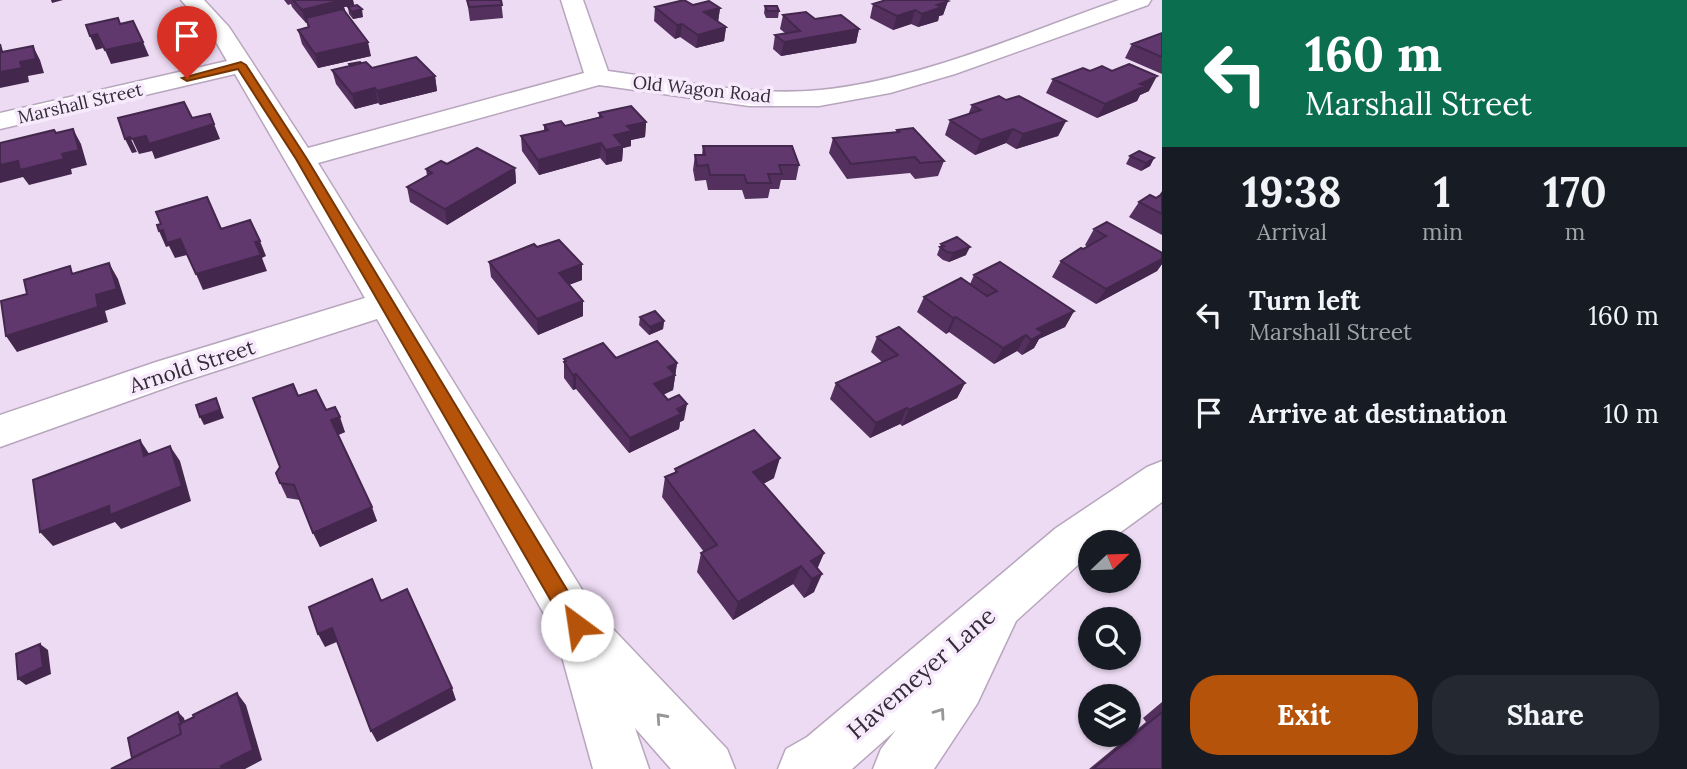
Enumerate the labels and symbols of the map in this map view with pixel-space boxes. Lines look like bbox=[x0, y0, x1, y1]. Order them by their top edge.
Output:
pin bbox=[157, 6, 217, 78]
street label: Old Wagon Road bbox=[632, 70, 773, 108]
street label: Marshall Street bbox=[15, 77, 145, 129]
street label: Arnold Street bbox=[125, 333, 259, 399]
north arrow bbox=[1078, 530, 1141, 593]
position arrow bbox=[540, 588, 614, 662]
street label: Havemeyer Lane bbox=[840, 600, 1002, 746]
one-way arrow bbox=[932, 708, 944, 721]
one-way arrow bbox=[657, 713, 669, 726]

